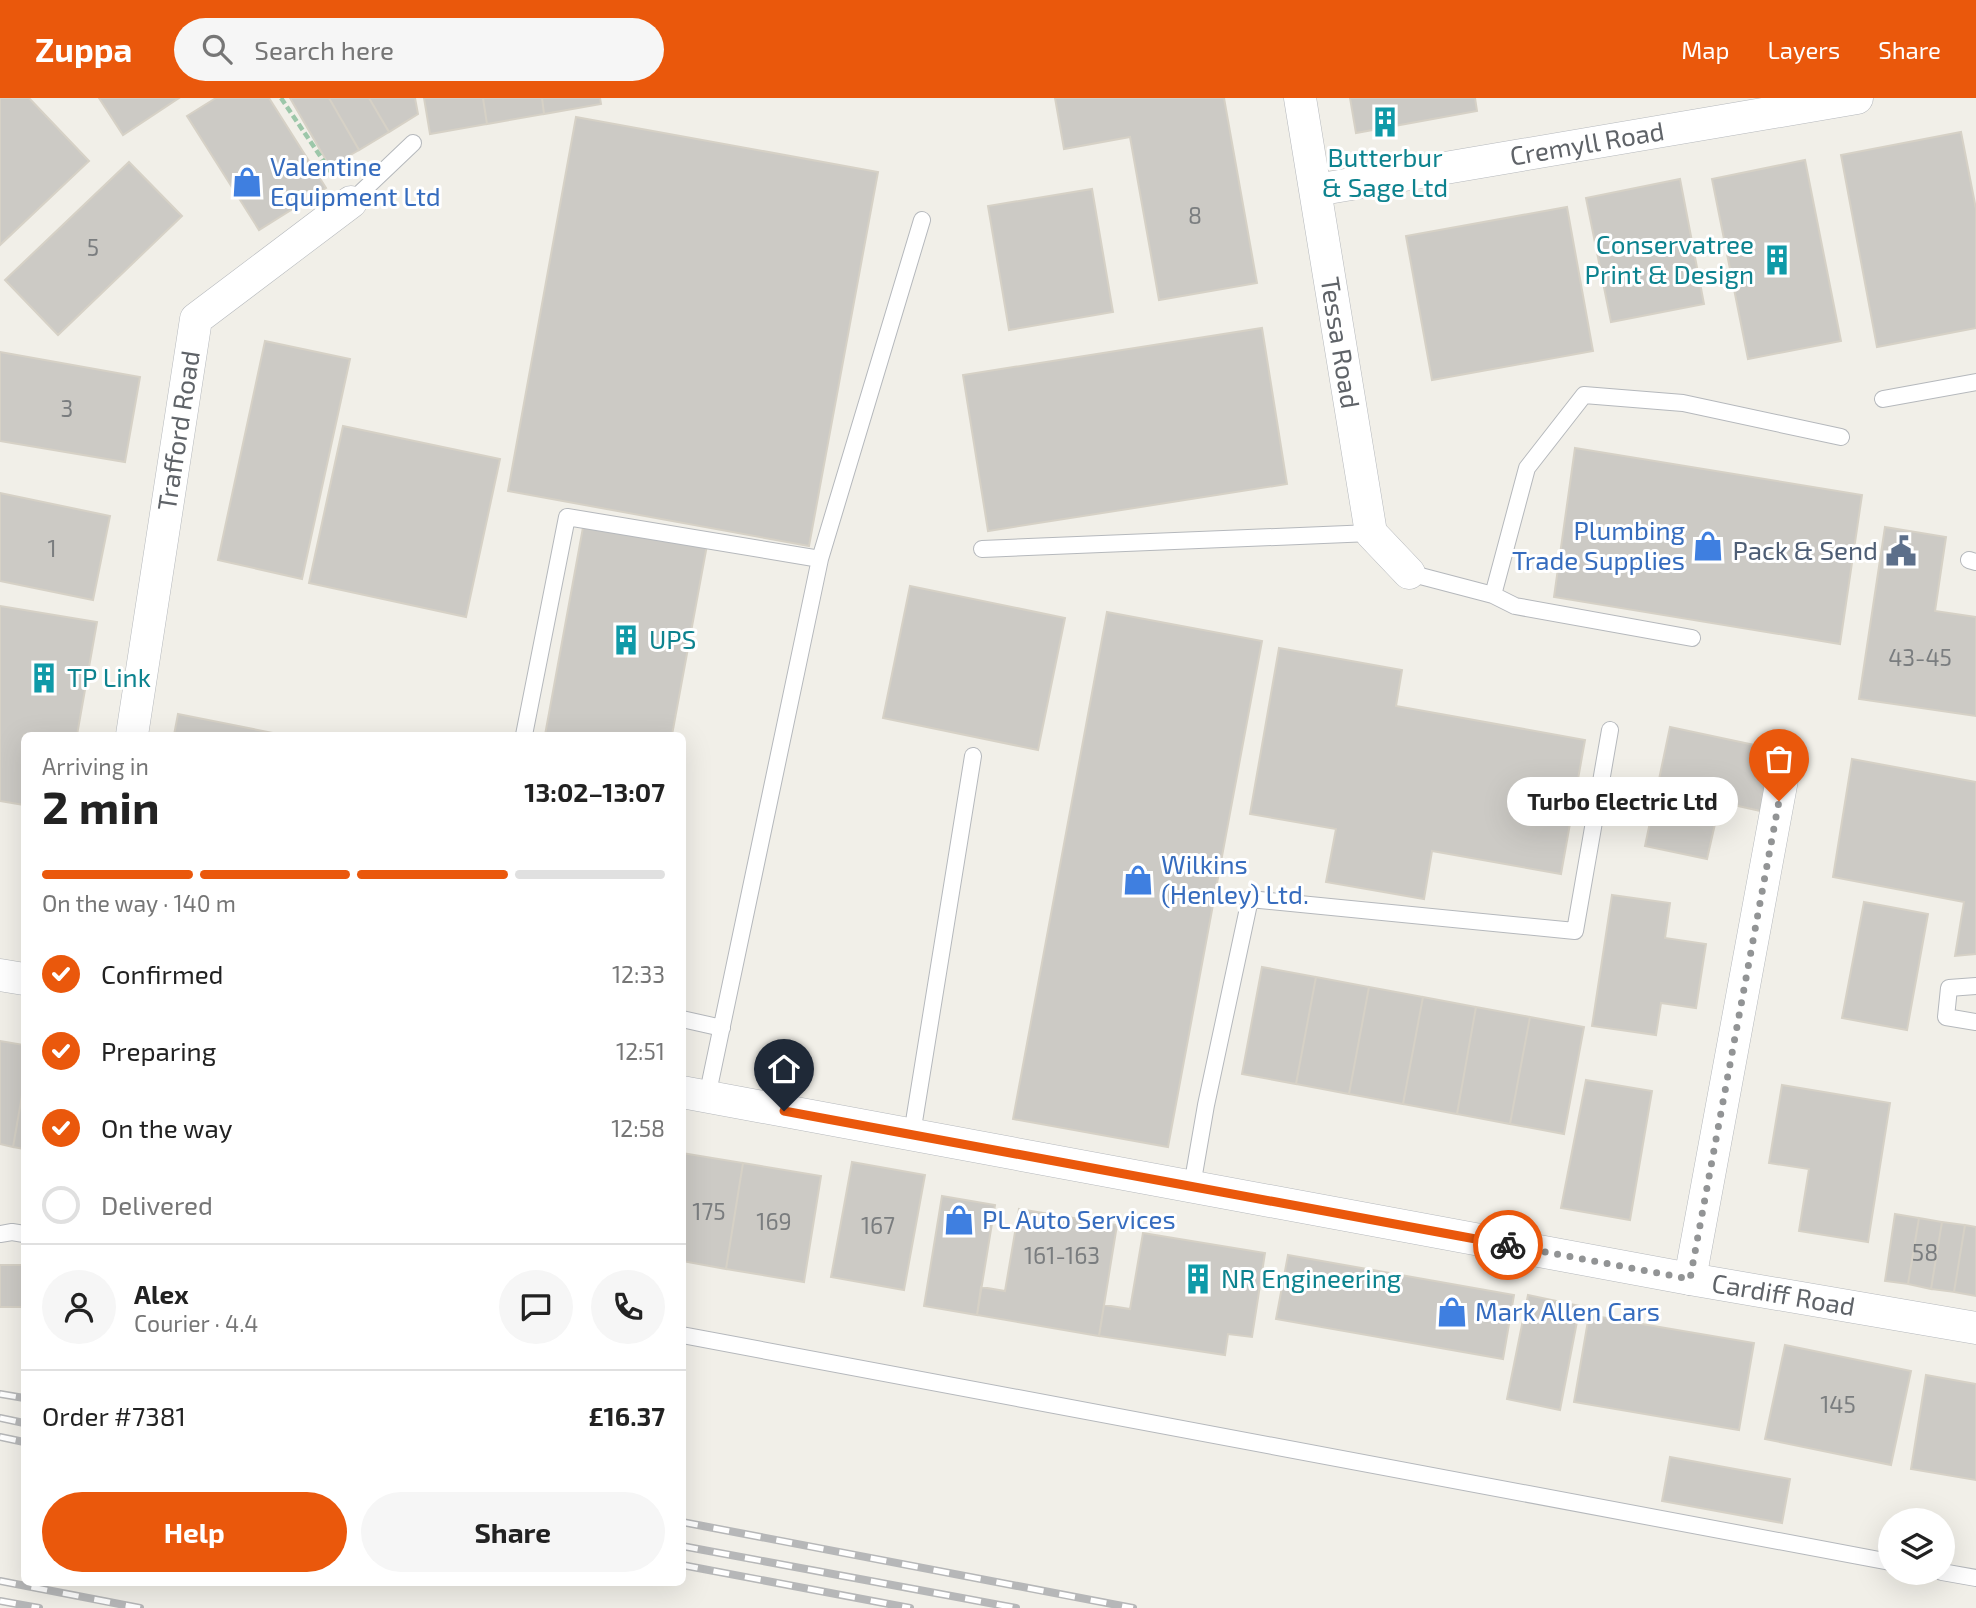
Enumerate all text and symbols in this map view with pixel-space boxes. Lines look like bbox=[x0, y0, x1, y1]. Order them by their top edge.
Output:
search box bbox=[174, 18, 664, 81]
text: Zuppa bbox=[35, 29, 132, 69]
icon: search bbox=[198, 30, 236, 68]
text: Search here bbox=[254, 34, 394, 65]
text: Map bbox=[1681, 35, 1729, 64]
text: Layers bbox=[1767, 35, 1840, 64]
text: Share bbox=[1878, 35, 1941, 64]
building icon: Butterbur & Sage Ltd bbox=[1368, 105, 1402, 139]
street label: Cremyll Road bbox=[1507, 114, 1666, 171]
place label: Butterbur & Sage Ltd bbox=[1322, 141, 1448, 202]
place label: Valentine Equipment Ltd bbox=[270, 150, 441, 211]
shop icon: Valentine Equipment Ltd bbox=[230, 165, 264, 199]
house number: 8 bbox=[1188, 201, 1202, 229]
place label: Conservatree Print & Design bbox=[1585, 228, 1754, 289]
house number: 5 bbox=[87, 233, 99, 261]
building icon: Conservatree Print & Design bbox=[1760, 243, 1794, 277]
street label: Tessa Road bbox=[1315, 275, 1367, 410]
street label: Trafford Road bbox=[150, 348, 205, 512]
house number: 3 bbox=[61, 394, 73, 422]
place label: Plumbing Trade Supplies bbox=[1512, 514, 1685, 575]
shop icon: Plumbing Trade Supplies bbox=[1691, 529, 1725, 563]
house number: 1 bbox=[47, 534, 57, 562]
place label: Pack & Send bbox=[1733, 534, 1878, 565]
public building icon: Pack & Send bbox=[1884, 534, 1918, 568]
building icon: UPS bbox=[609, 623, 643, 657]
place label: UPS bbox=[649, 623, 696, 654]
house number: 43-45 bbox=[1888, 643, 1952, 671]
building icon: TP Link bbox=[27, 661, 61, 695]
place label: TP Link bbox=[67, 661, 151, 692]
pin bbox=[1749, 729, 1809, 801]
icon: bag bbox=[1760, 740, 1798, 778]
text: Arriving in bbox=[42, 752, 149, 780]
text: 13:02–13:07 bbox=[524, 776, 665, 807]
callout: Turbo Electric Ltd bbox=[1506, 776, 1737, 826]
text: 2 min bbox=[42, 778, 160, 833]
text: Turbo Electric Ltd bbox=[1527, 787, 1718, 815]
place label: Wilkins (Henley) Ltd. bbox=[1161, 848, 1309, 909]
shop icon: Wilkins (Henley) Ltd. bbox=[1121, 863, 1155, 897]
text: On the way · 140 m bbox=[42, 889, 236, 917]
icon: check bbox=[42, 955, 80, 993]
text: Confirmed bbox=[101, 958, 224, 989]
text: 12:33 bbox=[612, 960, 665, 988]
icon: check bbox=[42, 1032, 80, 1070]
text: Preparing bbox=[101, 1035, 216, 1066]
text: 12:51 bbox=[616, 1037, 665, 1065]
pin bbox=[754, 1039, 814, 1111]
icon: home bbox=[765, 1050, 803, 1088]
icon: check bbox=[42, 1109, 80, 1147]
text: On the way bbox=[101, 1112, 232, 1143]
text: 12:58 bbox=[611, 1114, 665, 1142]
text: Delivered bbox=[101, 1189, 213, 1220]
house number: 175 bbox=[692, 1197, 726, 1225]
shop icon: PL Auto Services bbox=[942, 1203, 976, 1237]
place label: PL Auto Services bbox=[982, 1203, 1176, 1234]
house number: 169 bbox=[756, 1207, 792, 1235]
courier bbox=[1473, 1210, 1543, 1280]
house number: 167 bbox=[861, 1211, 895, 1239]
icon: bike bbox=[1489, 1226, 1527, 1264]
house number: 58 bbox=[1912, 1238, 1938, 1266]
house number: 161-163 bbox=[1024, 1241, 1100, 1269]
building icon: NR Engineering bbox=[1181, 1262, 1215, 1296]
place label: NR Engineering bbox=[1221, 1262, 1401, 1293]
street label: Cardiff Road bbox=[1710, 1266, 1858, 1321]
button: person bbox=[42, 1270, 116, 1344]
button: chat bbox=[499, 1270, 573, 1344]
button: phone bbox=[591, 1270, 665, 1344]
text: Alex bbox=[134, 1278, 189, 1309]
shop icon: Mark Allen Cars bbox=[1435, 1295, 1469, 1329]
place label: Mark Allen Cars bbox=[1475, 1295, 1660, 1326]
text: Courier · 4.4 bbox=[134, 1309, 258, 1337]
house number: 145 bbox=[1820, 1390, 1856, 1418]
text: Order #7381 bbox=[42, 1400, 186, 1431]
text: £16.37 bbox=[588, 1400, 665, 1431]
button: Help bbox=[42, 1492, 347, 1572]
button: Share bbox=[361, 1492, 665, 1572]
map controls bbox=[1878, 1508, 1955, 1585]
button: layers bbox=[1878, 1508, 1955, 1585]

